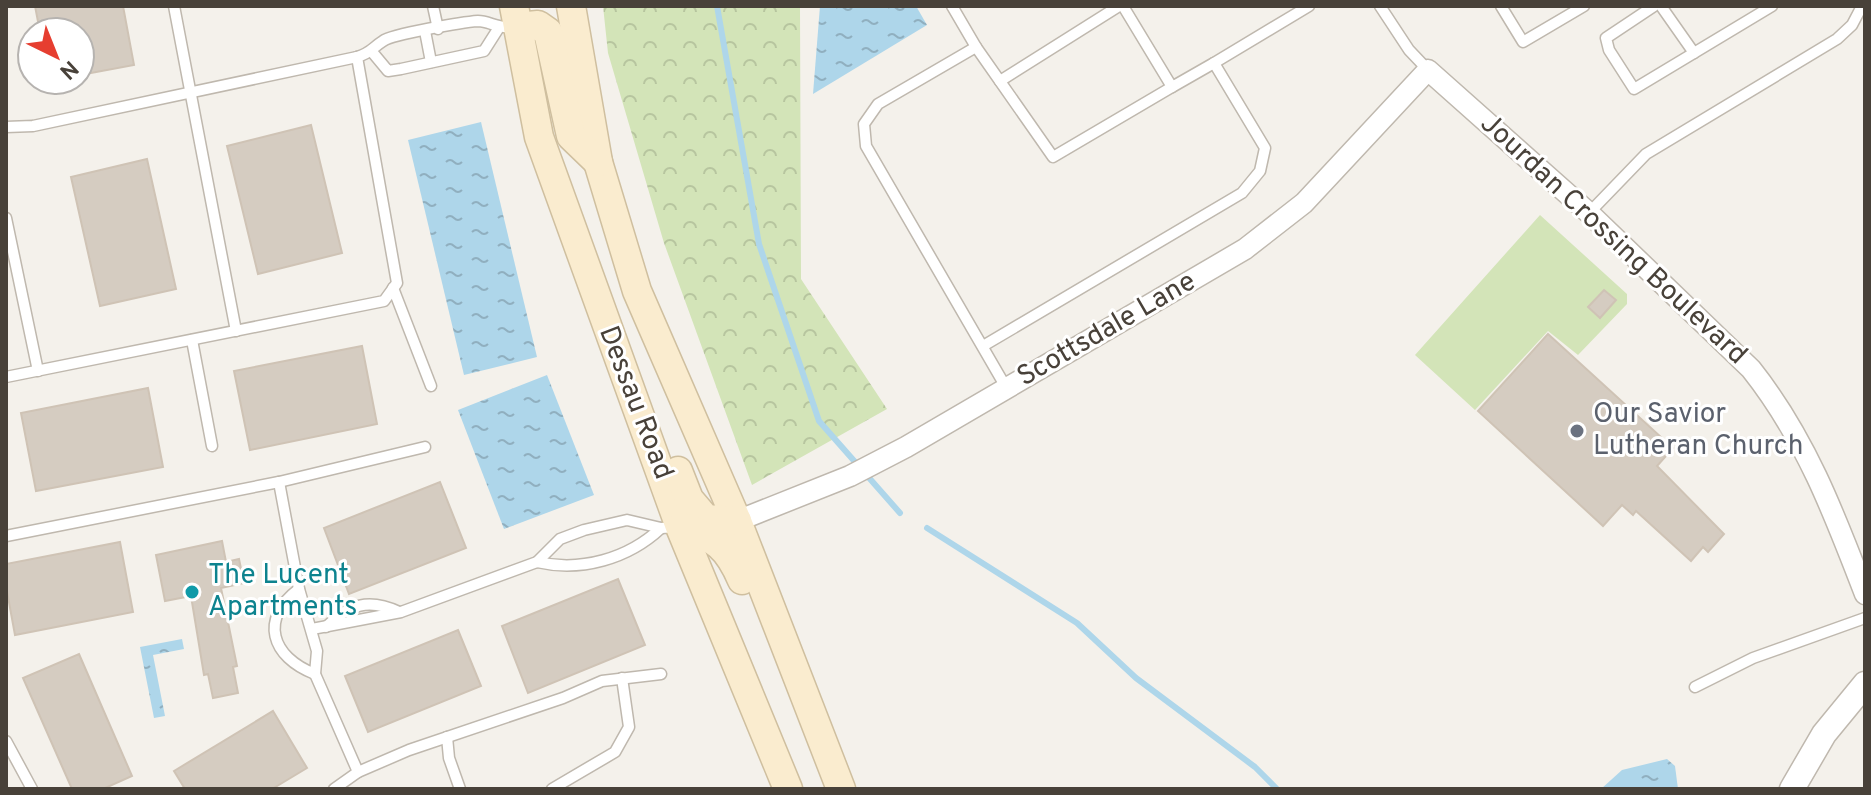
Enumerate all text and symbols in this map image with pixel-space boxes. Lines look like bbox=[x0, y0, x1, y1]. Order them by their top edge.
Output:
north arrow bbox=[16, 16, 96, 96]
text: N bbox=[53, 54, 83, 84]
street label: Jourdan Crossing Boulevard bbox=[1472, 107, 1754, 373]
street label: Scottsdale Lane bbox=[1011, 264, 1203, 396]
street label: Dessau Road bbox=[589, 321, 681, 485]
place label: Our Savior Lutheran Church bbox=[1593, 397, 1804, 465]
marker: Our Savior Lutheran Church bbox=[1568, 422, 1586, 440]
place label: The Lucent Apartments bbox=[208, 558, 357, 626]
marker: The Lucent Apartments bbox=[183, 583, 201, 601]

